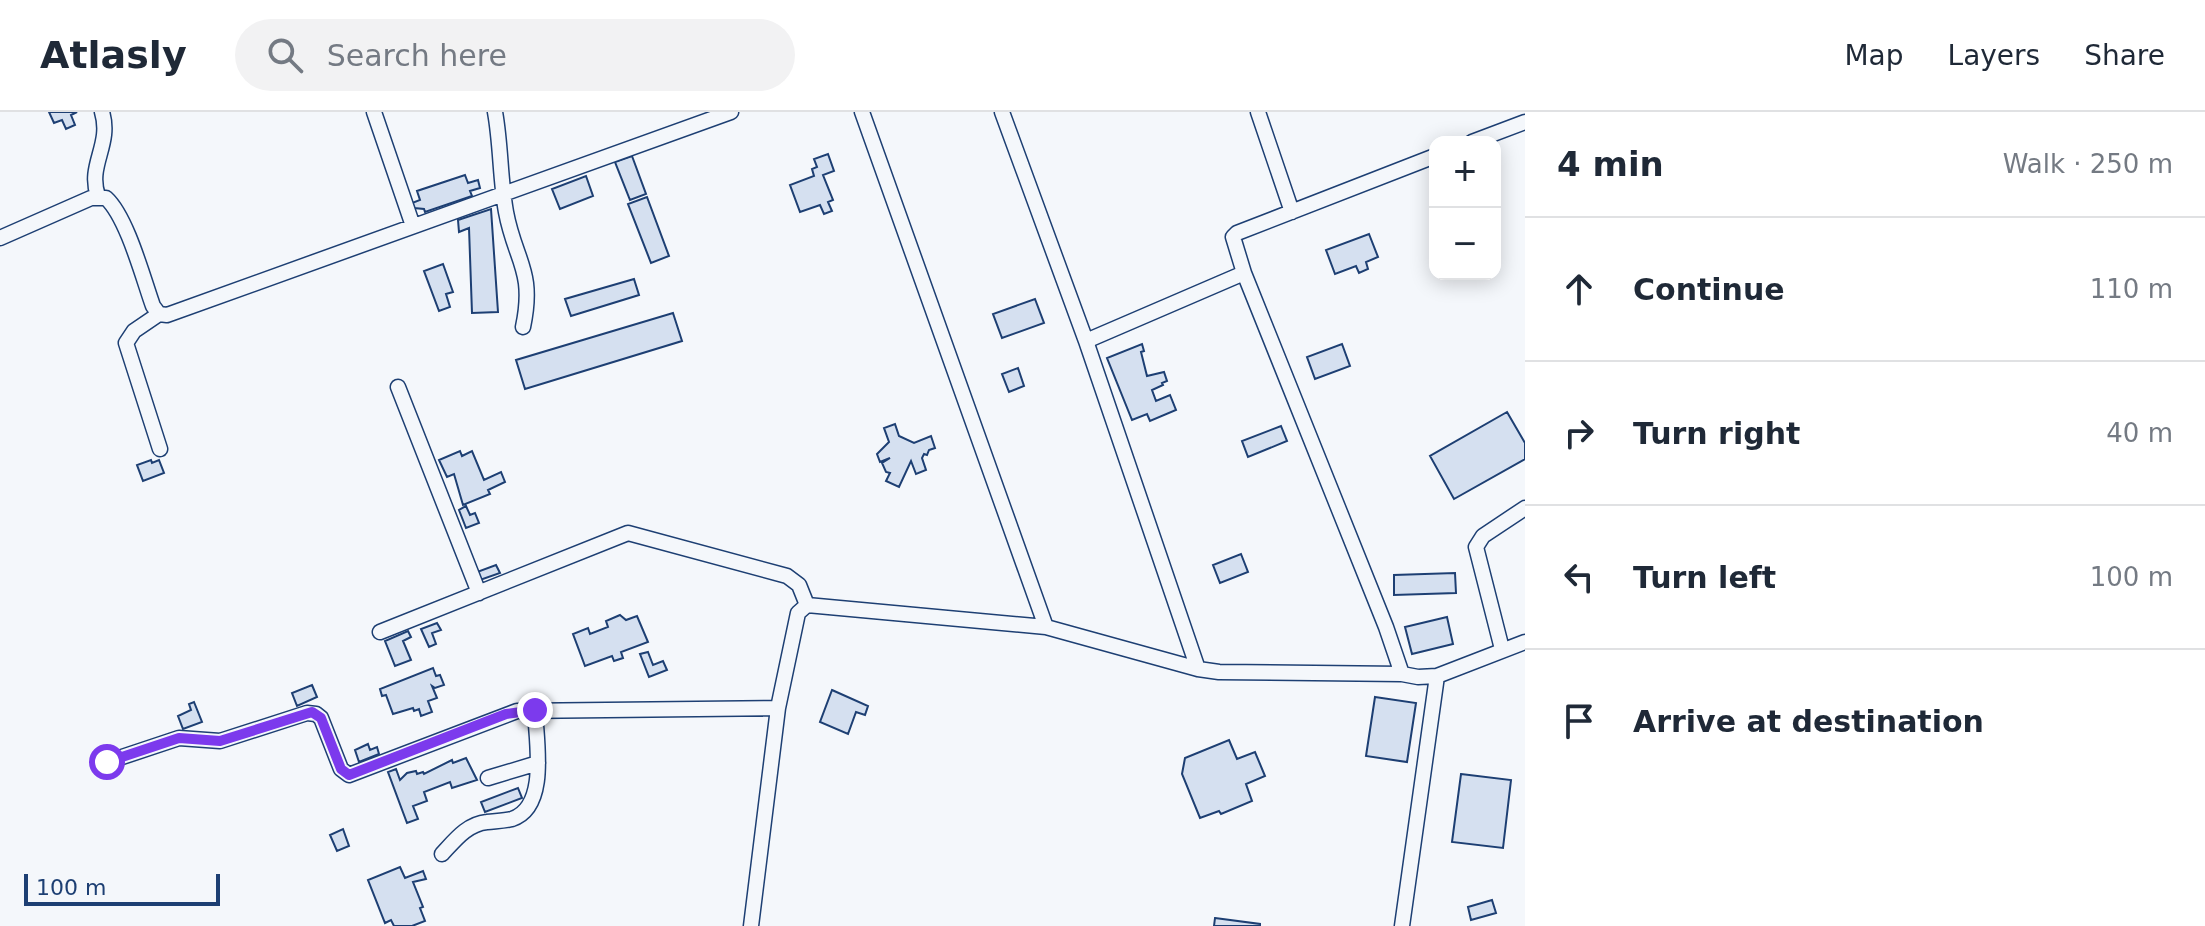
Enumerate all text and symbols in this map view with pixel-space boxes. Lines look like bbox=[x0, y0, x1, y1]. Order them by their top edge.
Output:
search box bbox=[235, 19, 795, 91]
text: Atlasly bbox=[40, 33, 187, 77]
icon: search bbox=[263, 33, 307, 77]
text: Search here bbox=[327, 38, 507, 73]
text: Map bbox=[1844, 39, 1904, 72]
text: Layers bbox=[1948, 39, 2040, 72]
text: Share bbox=[2084, 39, 2165, 72]
map controls bbox=[1429, 136, 1501, 280]
button: + bbox=[1429, 136, 1501, 208]
text: 4 min bbox=[1557, 144, 1664, 184]
text: Walk · 250 m bbox=[2003, 149, 2173, 179]
button: − bbox=[1429, 208, 1501, 280]
icon: ahead bbox=[1557, 267, 1601, 311]
text: Continue bbox=[1633, 272, 1785, 307]
text: 110 m bbox=[2090, 274, 2173, 304]
icon: right bbox=[1557, 411, 1601, 455]
text: Turn right bbox=[1633, 416, 1800, 451]
text: 40 m bbox=[2106, 418, 2173, 448]
icon: left bbox=[1557, 555, 1601, 599]
text: Turn left bbox=[1633, 560, 1776, 595]
text: 100 m bbox=[2090, 562, 2173, 592]
route end bbox=[517, 692, 553, 728]
icon: arrive bbox=[1557, 699, 1601, 743]
text: Arrive at destination bbox=[1633, 704, 1984, 739]
route start bbox=[89, 744, 125, 780]
scale bar bbox=[24, 870, 220, 906]
text: 100 m bbox=[36, 875, 106, 900]

